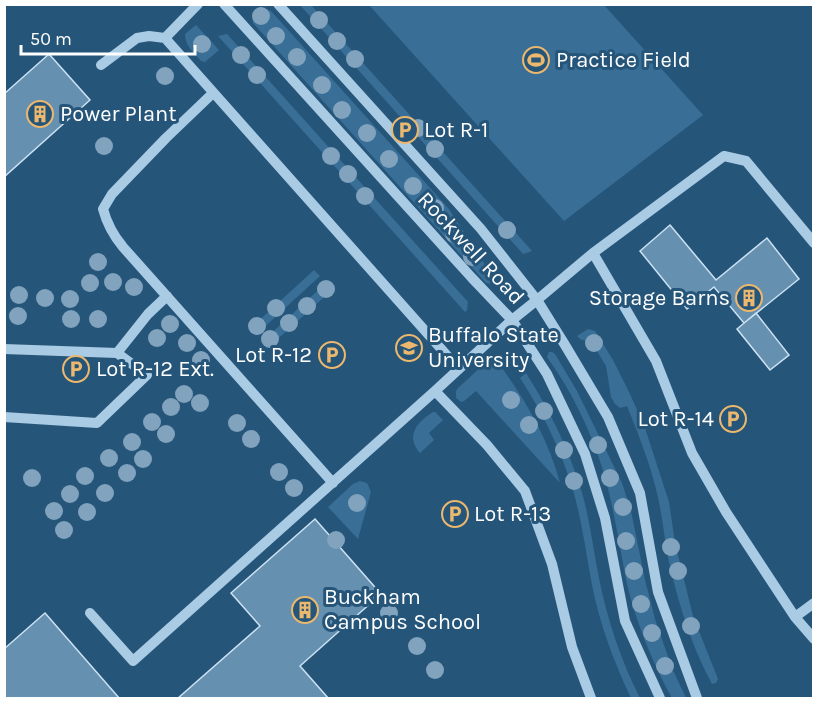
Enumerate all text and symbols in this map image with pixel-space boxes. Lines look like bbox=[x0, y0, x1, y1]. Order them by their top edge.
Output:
scale bar bbox=[21, 18, 195, 56]
text: 50 m bbox=[30, 28, 72, 50]
sports icon: Practice Field bbox=[521, 45, 551, 75]
place label: Practice Field bbox=[556, 47, 691, 73]
building icon: Power Plant bbox=[25, 99, 55, 129]
place label: Power Plant bbox=[60, 101, 177, 127]
parking icon: Lot R-1 bbox=[390, 115, 420, 145]
place label: Lot R-1 bbox=[424, 117, 488, 143]
street label: Rockwell Road bbox=[412, 186, 530, 310]
building icon: Storage Barns bbox=[734, 283, 764, 313]
place label: Storage Barns bbox=[589, 285, 730, 311]
place label: Buffalo State University bbox=[428, 322, 559, 373]
school or university icon: Buffalo State University bbox=[394, 333, 424, 363]
parking icon: Lot R-12 bbox=[317, 340, 347, 370]
place label: Lot R-12 bbox=[235, 342, 312, 368]
parking icon: Lot R-12 Ext. bbox=[61, 354, 91, 384]
place label: Lot R-12 Ext. bbox=[96, 356, 214, 382]
parking icon: Lot R-14 bbox=[718, 404, 748, 434]
place label: Lot R-14 bbox=[638, 406, 714, 432]
parking icon: Lot R-13 bbox=[440, 499, 470, 529]
place label: Lot R-13 bbox=[474, 501, 551, 527]
place label: Buckham Campus School bbox=[324, 584, 481, 635]
building icon: Buckham Campus School bbox=[290, 595, 320, 625]

